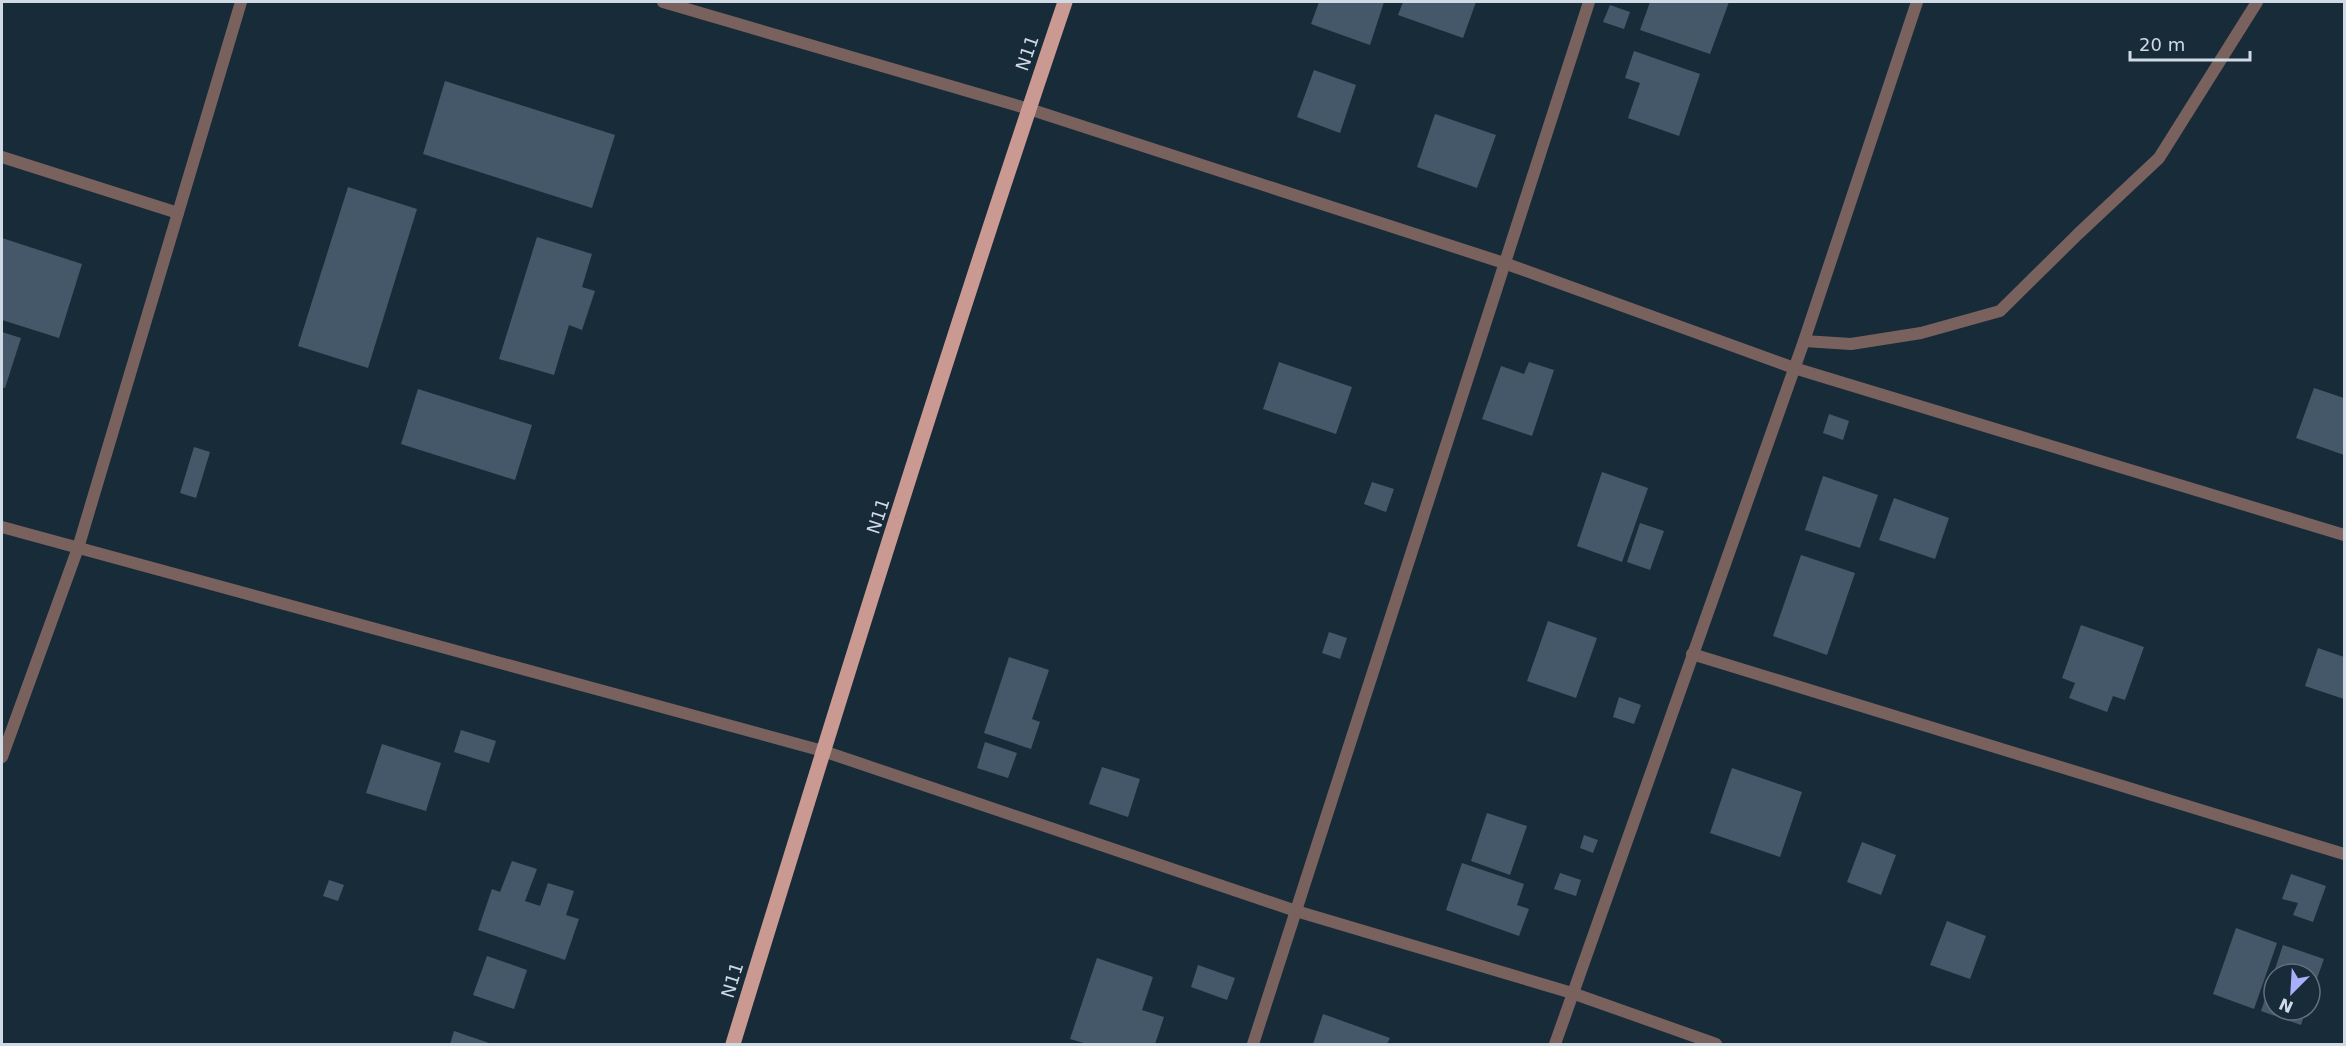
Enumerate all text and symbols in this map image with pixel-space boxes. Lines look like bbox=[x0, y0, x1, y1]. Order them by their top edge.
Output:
scale bar bbox=[2130, 24, 2250, 62]
street label: N11 bbox=[1011, 32, 1043, 74]
text: 20 m bbox=[2139, 34, 2185, 55]
street label: N11 bbox=[862, 495, 894, 537]
street label: N11 bbox=[717, 960, 747, 1000]
north arrow bbox=[2262, 962, 2322, 1022]
text: N bbox=[2276, 994, 2296, 1017]

